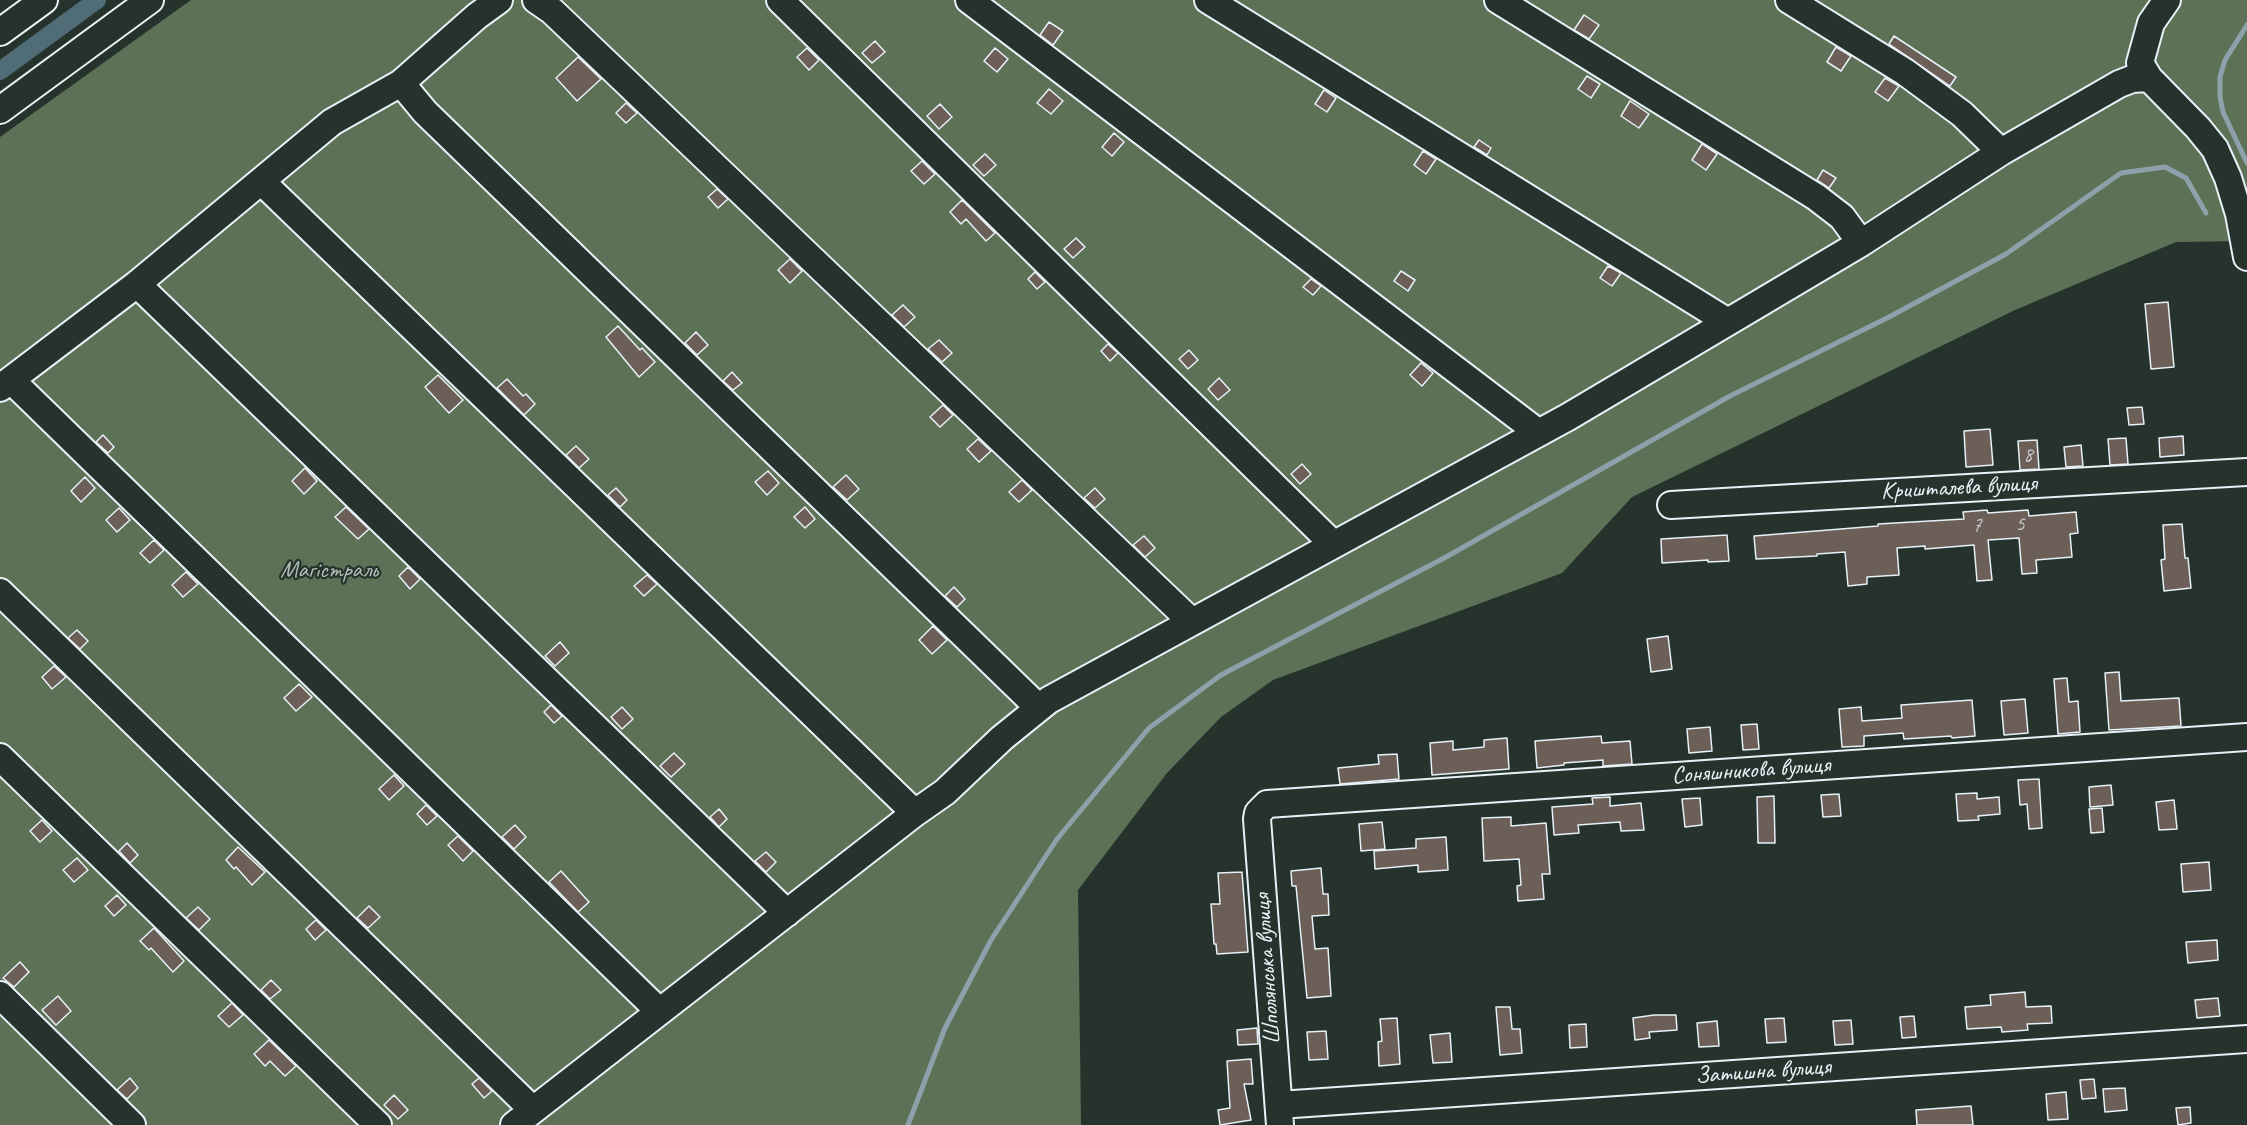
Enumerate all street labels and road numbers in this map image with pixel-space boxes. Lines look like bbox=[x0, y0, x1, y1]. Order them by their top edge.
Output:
street label: Кришталева вулиця bbox=[1880, 470, 2038, 506]
street label: Соняшникова вулиця bbox=[1671, 751, 1831, 791]
street label: Шполянська вулиця bbox=[1248, 892, 1288, 1046]
street label: Затишна вулиця bbox=[1694, 1053, 1832, 1091]

